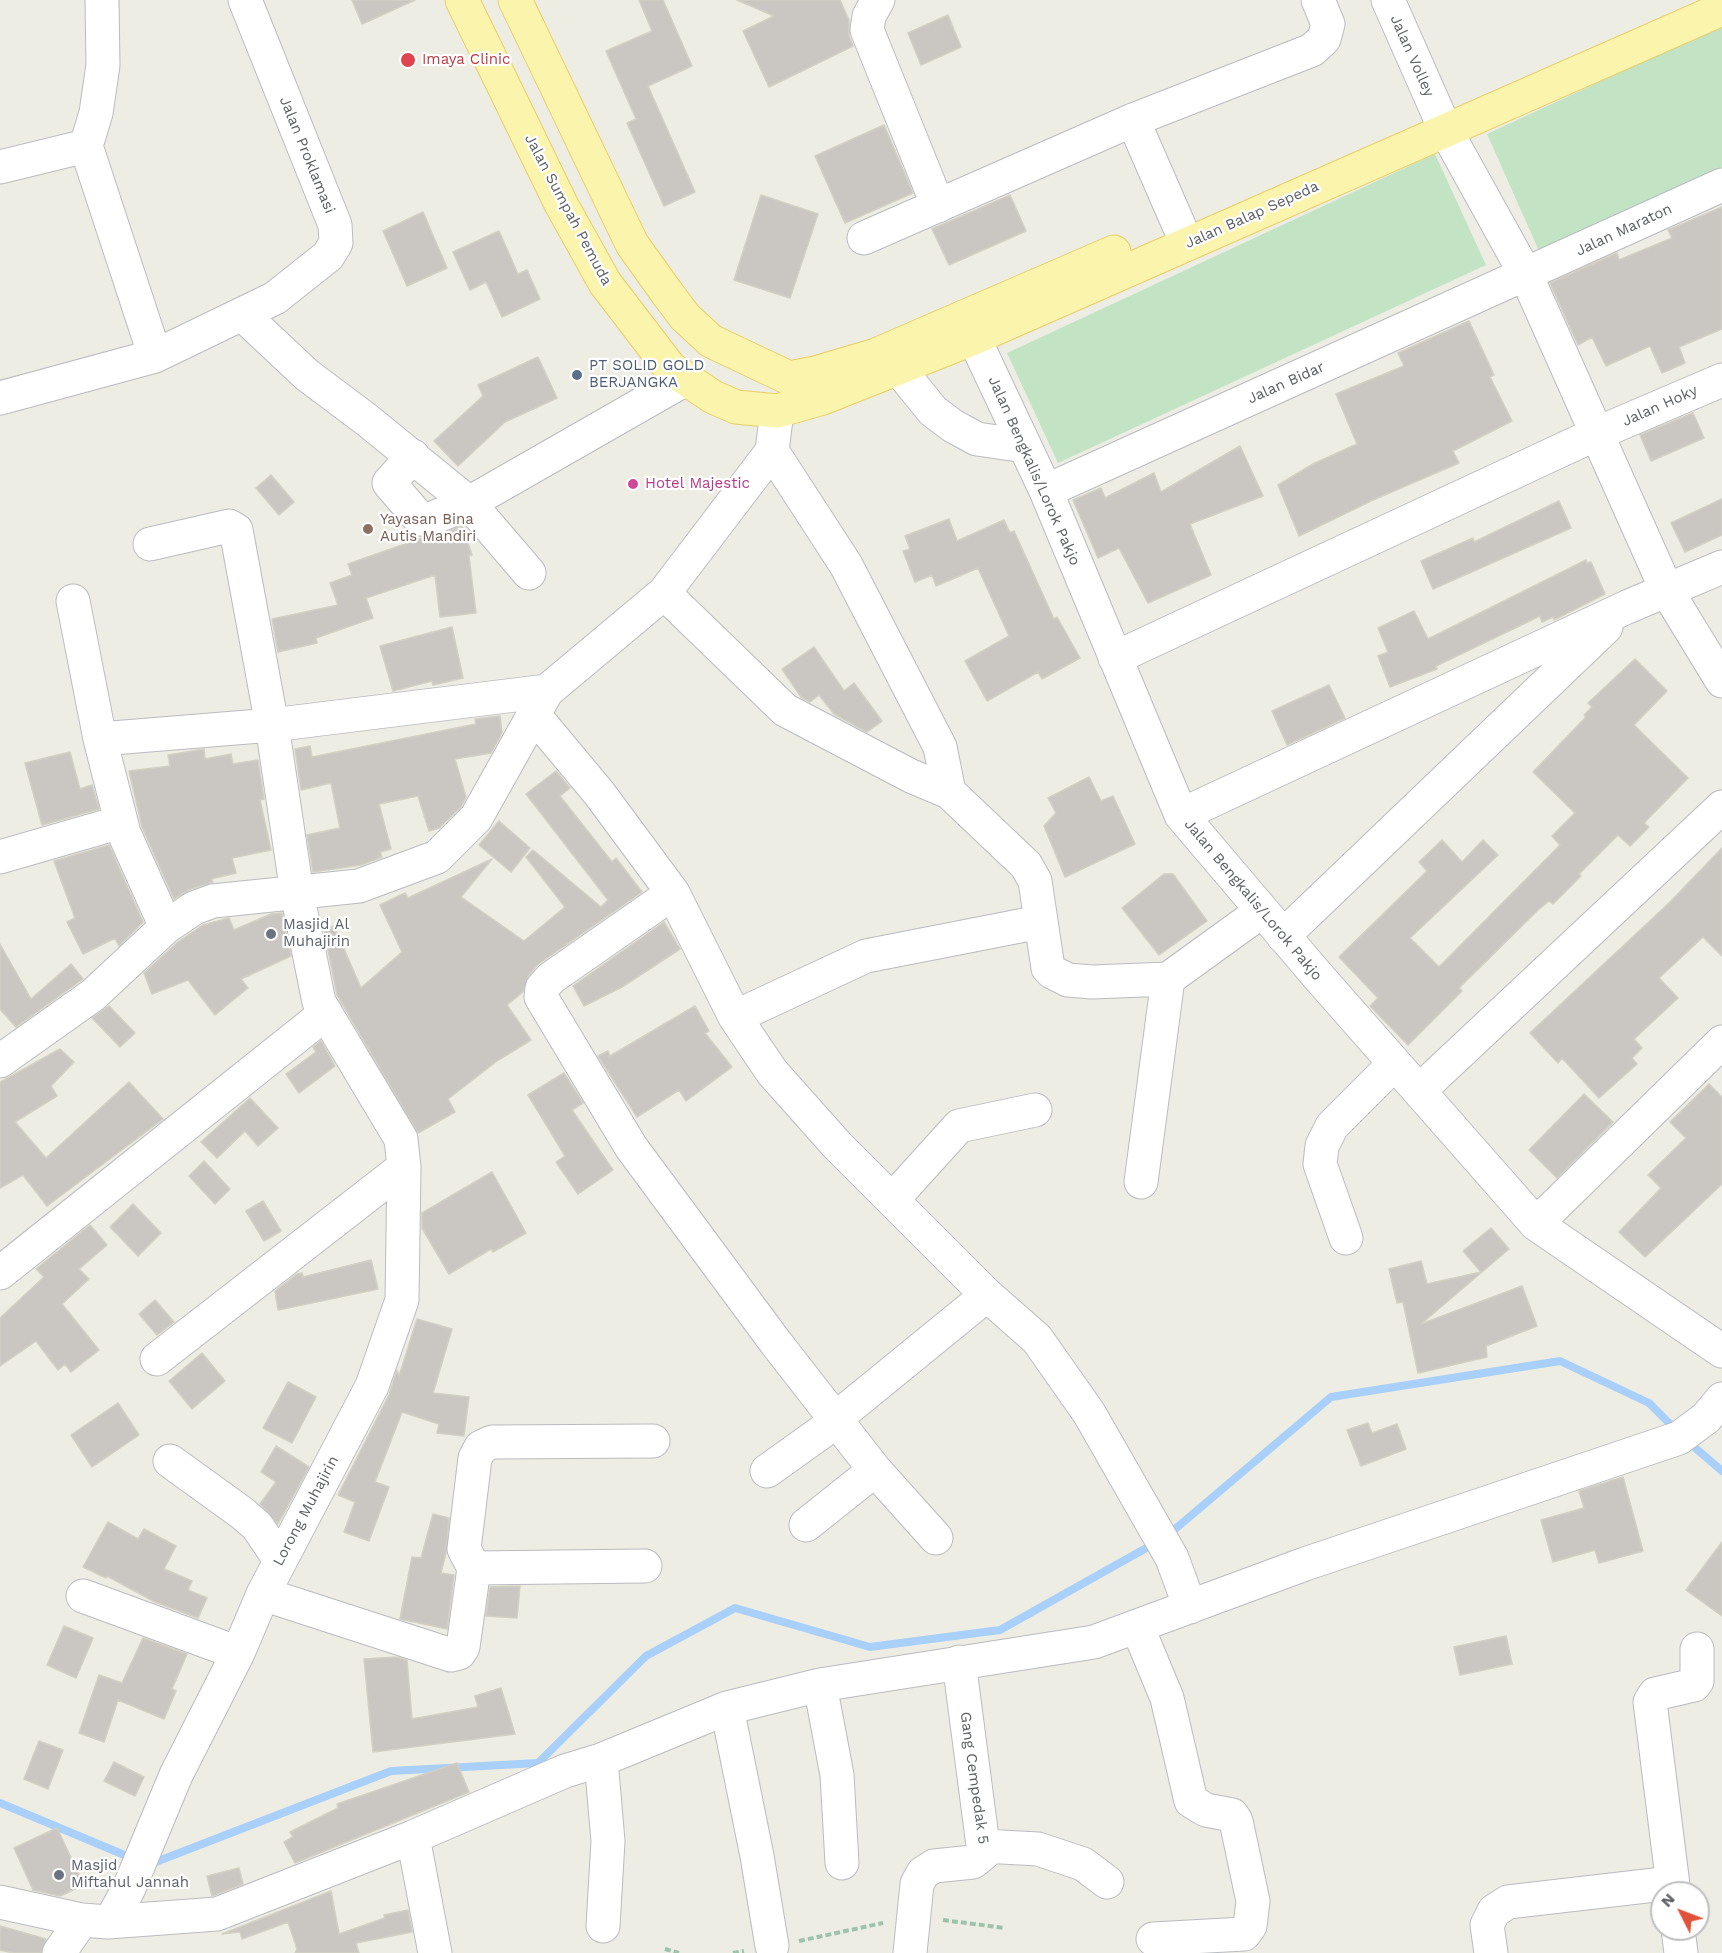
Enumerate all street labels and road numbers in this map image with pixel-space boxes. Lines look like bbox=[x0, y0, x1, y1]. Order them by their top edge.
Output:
street label: Jalan Volley bbox=[1386, 12, 1438, 100]
street label: Jalan Proklamasi bbox=[275, 94, 339, 216]
street label: Jalan Sumpah Pemuda bbox=[520, 131, 616, 289]
street label: Jalan Balap Sepeda bbox=[1182, 177, 1322, 253]
street label: Jalan Maraton bbox=[1573, 200, 1675, 260]
street label: Jalan Bidar bbox=[1245, 358, 1327, 408]
street label: Jalan Bengkalis/Lorok Pakjo bbox=[984, 374, 1084, 568]
street label: Jalan Hoky bbox=[1620, 381, 1700, 431]
street label: Jalan Bengkalis/Lorok Pakjo bbox=[1180, 816, 1326, 984]
street label: Lorong Muhajirin bbox=[269, 1453, 343, 1569]
street label: Gang Cempedak 5 bbox=[956, 1711, 992, 1845]

